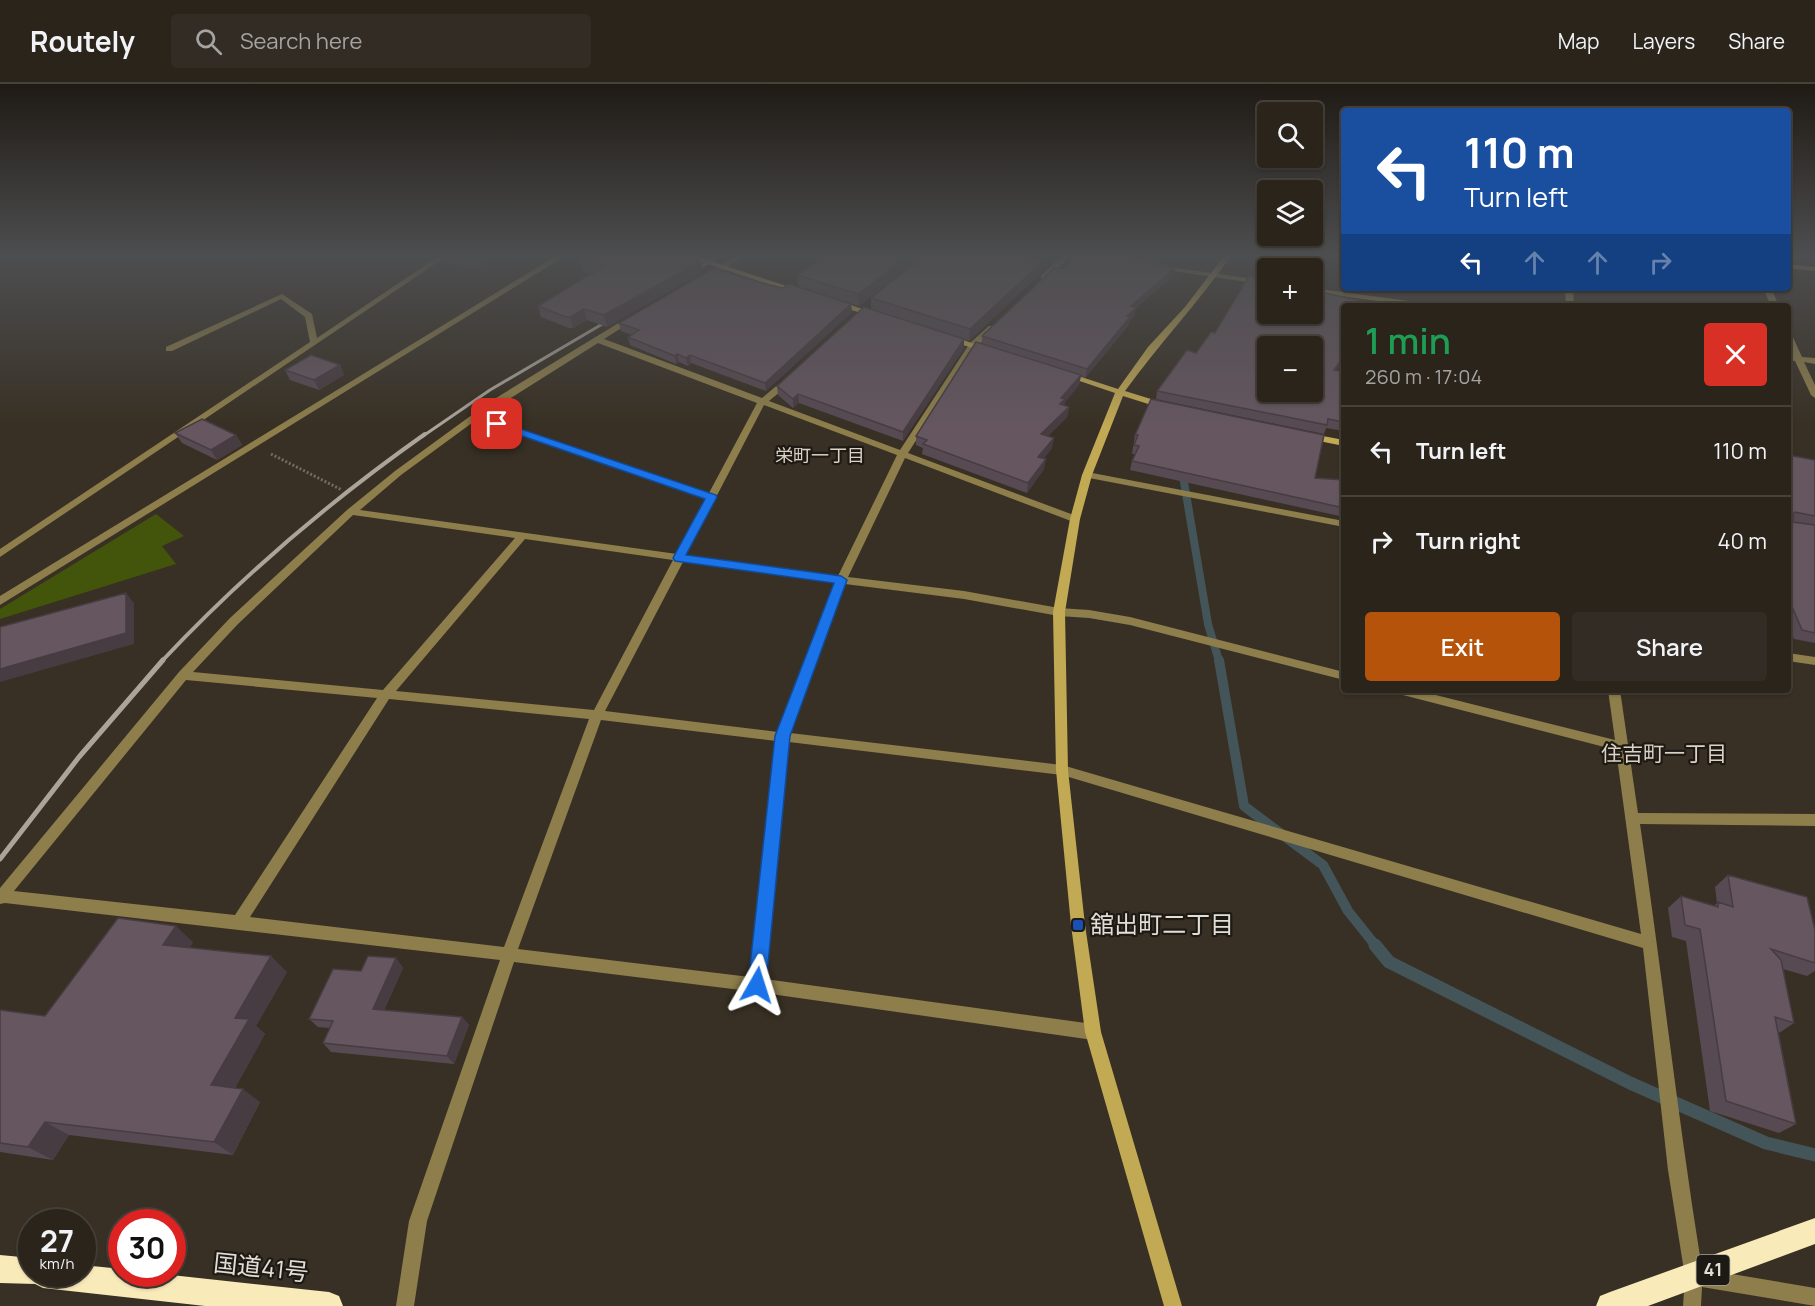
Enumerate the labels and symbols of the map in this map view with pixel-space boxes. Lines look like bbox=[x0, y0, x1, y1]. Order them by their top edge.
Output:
pin bbox=[471, 398, 522, 449]
district label: 栄町一丁目 bbox=[775, 443, 865, 467]
district label: 住吉町一丁目 bbox=[1601, 739, 1727, 767]
place label: 舘出町二丁目 bbox=[1090, 907, 1234, 940]
marker: 舘出町二丁目 bbox=[1071, 918, 1085, 932]
position arrow bbox=[725, 953, 789, 1017]
speed limit sign: 30 bbox=[108, 1209, 186, 1287]
street label: 国道41号 bbox=[212, 1245, 310, 1288]
road number: 41 bbox=[1696, 1255, 1730, 1285]

